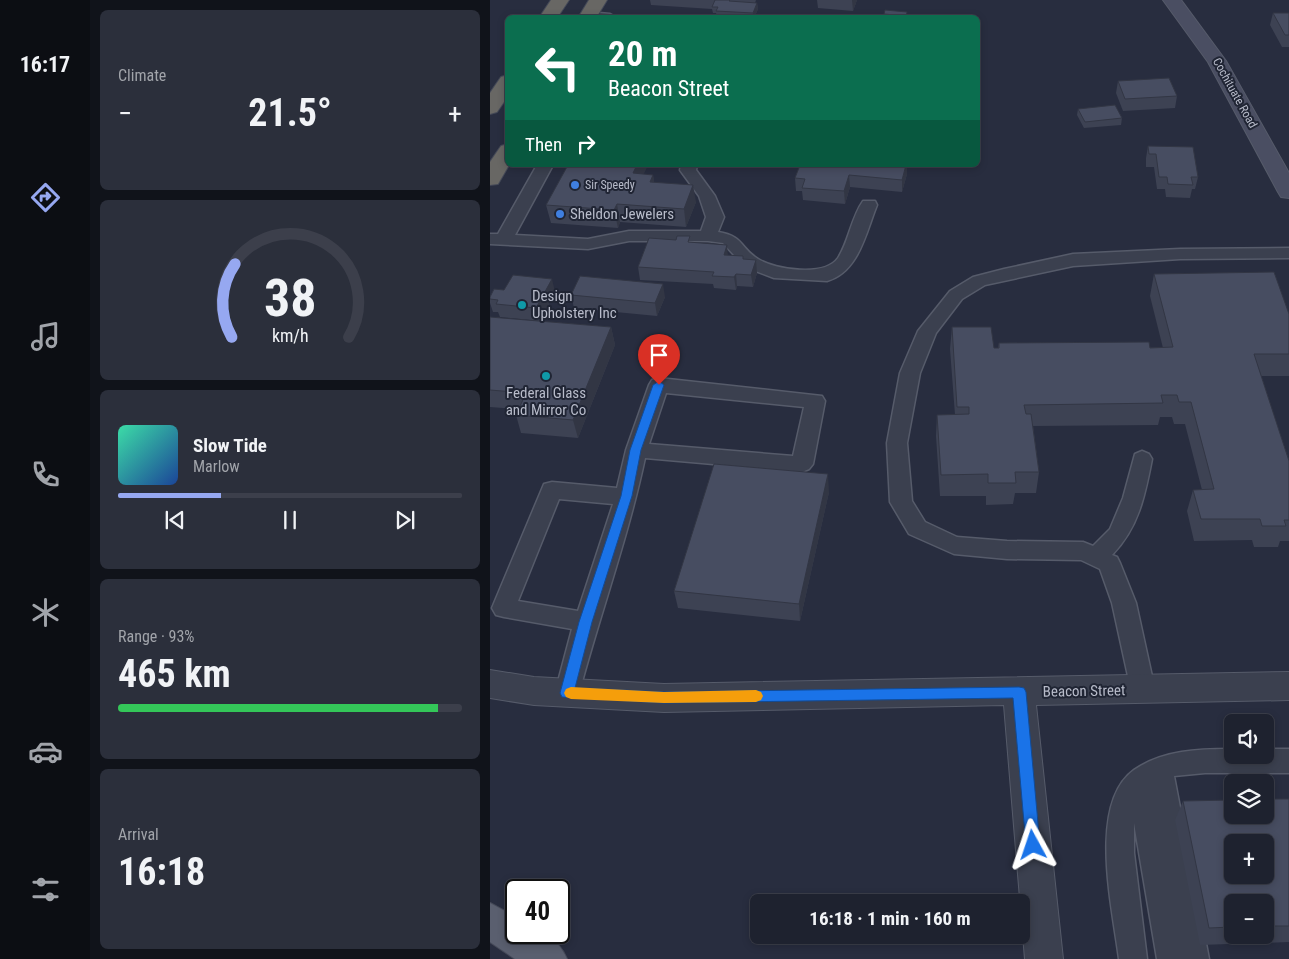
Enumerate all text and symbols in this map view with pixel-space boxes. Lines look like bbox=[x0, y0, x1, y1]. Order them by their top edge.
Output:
text: 20 m bbox=[608, 34, 677, 75]
icon: left bbox=[525, 35, 590, 100]
text: 16:17 bbox=[20, 52, 70, 77]
street label: Cochituate Road bbox=[1210, 55, 1260, 131]
text: Climate bbox=[118, 66, 166, 85]
text: Beacon Street bbox=[608, 76, 729, 101]
text: 21.5° bbox=[248, 91, 332, 135]
text: − bbox=[118, 97, 132, 130]
text: + bbox=[448, 97, 462, 130]
icon: right bbox=[572, 130, 600, 158]
text: Then bbox=[525, 133, 562, 156]
place label: Sir Speedy bbox=[585, 178, 635, 192]
marker: Sir Speedy bbox=[569, 179, 581, 191]
icon: directions bbox=[28, 180, 63, 215]
place label: Sheldon Jewelers bbox=[570, 205, 674, 223]
marker: Sheldon Jewelers bbox=[554, 208, 566, 220]
text: 38 bbox=[264, 268, 316, 329]
place label: Design Upholstery Inc bbox=[532, 287, 617, 322]
marker: Design Upholstery Inc bbox=[516, 299, 528, 311]
icon: music bbox=[28, 319, 63, 354]
text: km/h bbox=[272, 325, 308, 346]
pin bbox=[638, 334, 680, 385]
icon: arrive bbox=[645, 341, 673, 369]
marker: Federal Glass and Mirror Co bbox=[540, 370, 552, 382]
place label: Federal Glass and Mirror Co bbox=[506, 384, 586, 419]
text: Slow Tide bbox=[193, 434, 267, 457]
icon: phone bbox=[28, 457, 63, 492]
text: Marlow bbox=[193, 457, 240, 476]
icon: previous bbox=[161, 506, 189, 534]
icon: pause bbox=[276, 506, 304, 534]
icon: next bbox=[391, 506, 419, 534]
icon: climate bbox=[28, 595, 63, 630]
text: Range · 93% bbox=[118, 627, 194, 646]
text: 465 km bbox=[118, 652, 231, 696]
street label: Beacon Street bbox=[1042, 681, 1126, 701]
map controls bbox=[1224, 714, 1274, 944]
button: sound bbox=[1224, 714, 1274, 764]
icon: car bbox=[28, 734, 63, 769]
button: layers bbox=[1224, 774, 1274, 824]
position arrow bbox=[1006, 818, 1058, 870]
text: Arrival bbox=[118, 825, 159, 844]
button: + bbox=[1224, 834, 1274, 884]
text: 16:18 bbox=[118, 850, 205, 894]
icon: filters bbox=[28, 872, 63, 907]
speed limit sign: 40 bbox=[505, 879, 570, 944]
button: − bbox=[1224, 894, 1274, 944]
text: 16:18 · 1 min · 160 m bbox=[809, 907, 971, 930]

